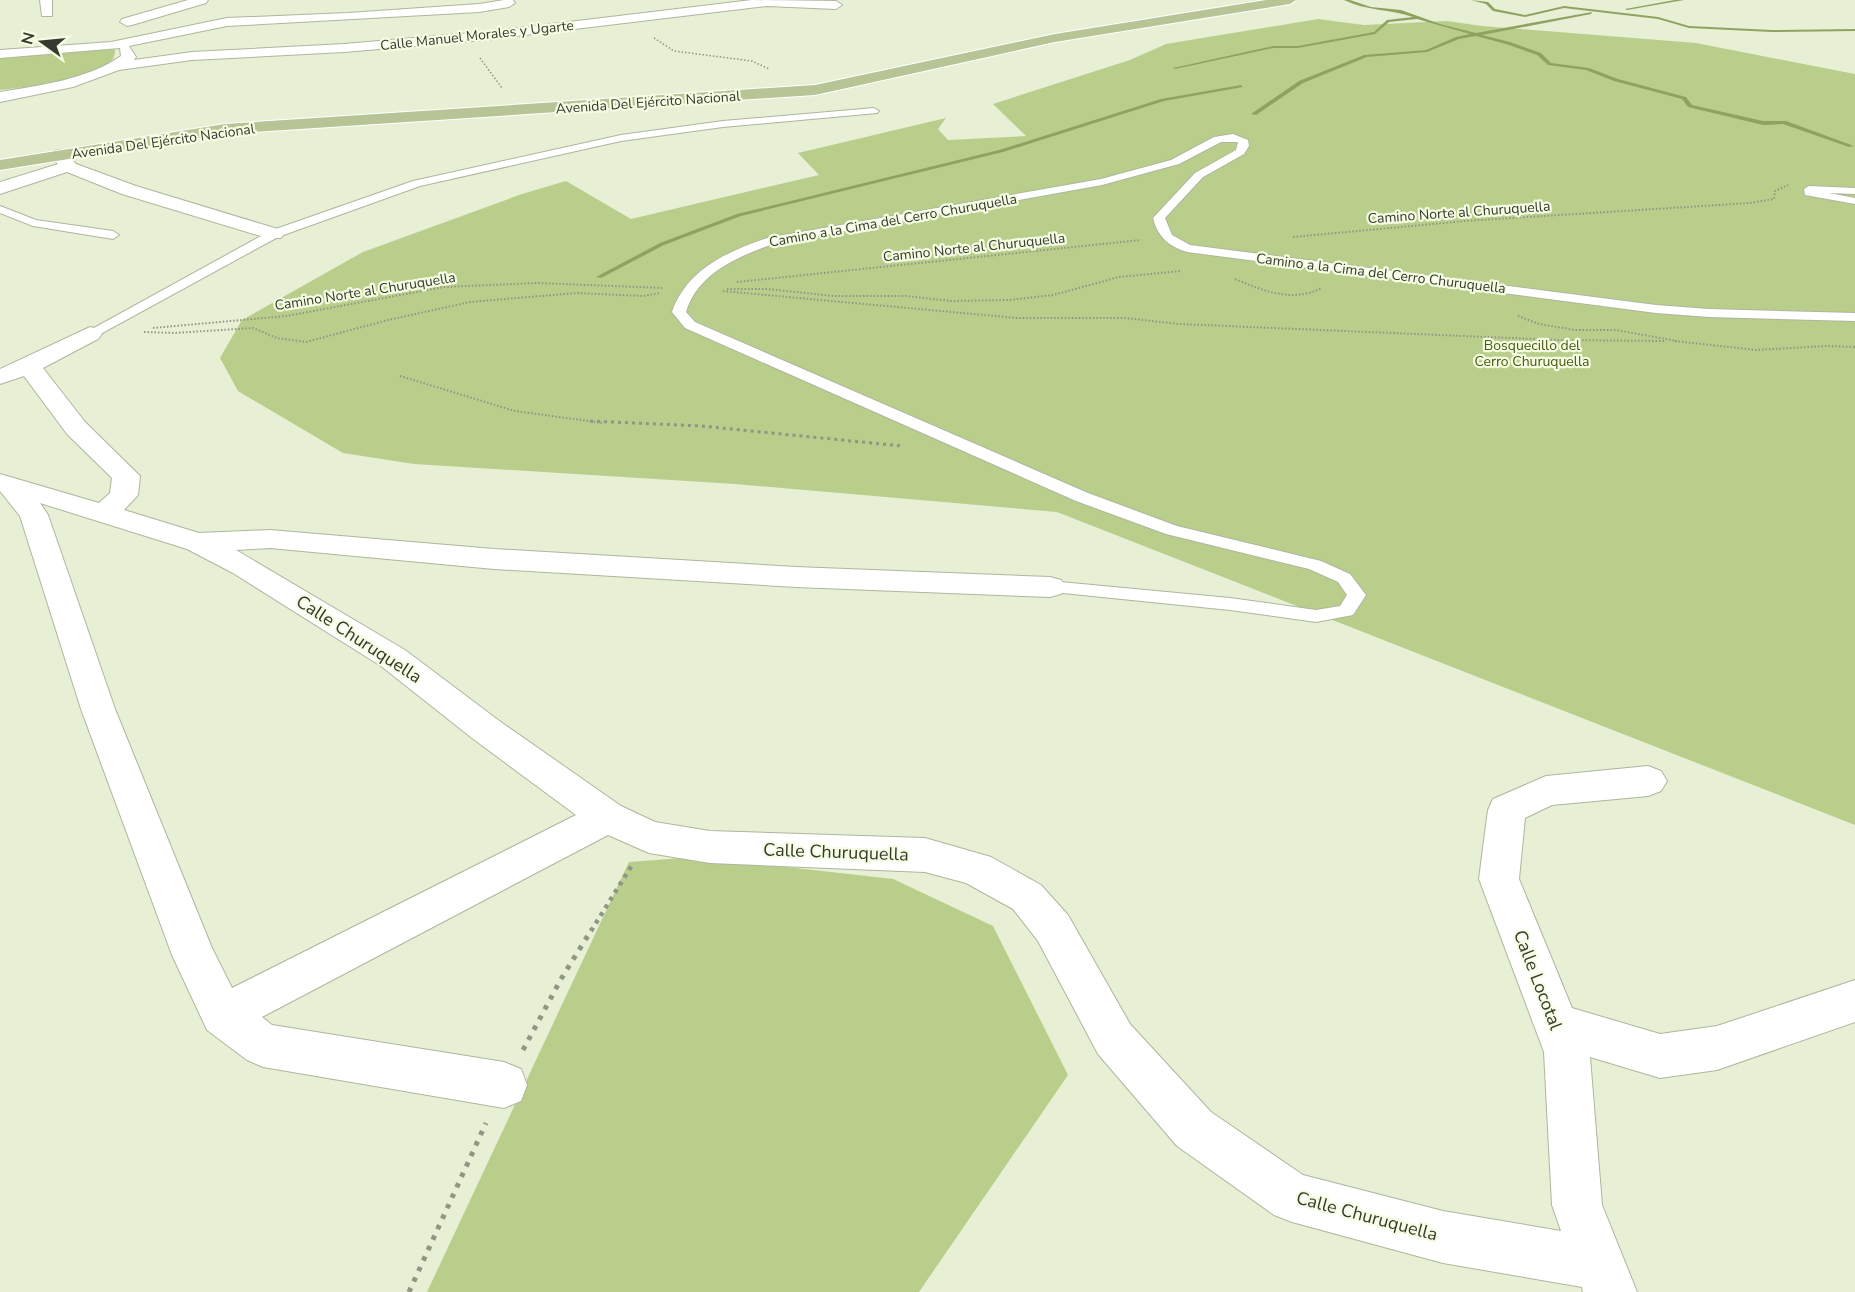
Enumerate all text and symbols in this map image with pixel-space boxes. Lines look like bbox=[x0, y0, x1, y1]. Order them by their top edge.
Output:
north arrow bbox=[12, 12, 72, 72]
street label: Calle Manuel Morales y Ugarte bbox=[379, 16, 575, 55]
text: N bbox=[16, 30, 41, 47]
street label: Avenida Del Ejército Nacional bbox=[555, 87, 742, 118]
street label: Avenida Del Ejército Nacional bbox=[70, 119, 257, 164]
street label: Camino a la Cima del Cerro Churuquella bbox=[768, 189, 1018, 252]
street label: Camino Norte al Churuquella bbox=[1367, 197, 1551, 228]
street label: Camino Norte al Churuquella bbox=[882, 228, 1066, 267]
street label: Camino a la Cima del Cerro Churuquella bbox=[1255, 249, 1507, 298]
street label: Camino Norte al Churuquella bbox=[273, 268, 457, 315]
park label: Bosquecillo del Cerro Churuquella bbox=[1475, 336, 1589, 371]
street label: Calle Churuquella bbox=[291, 589, 427, 689]
street label: Calle Churuquella bbox=[763, 837, 909, 867]
street label: Calle Locotal bbox=[1508, 927, 1568, 1034]
street label: Calle Churuquella bbox=[1294, 1186, 1440, 1246]

